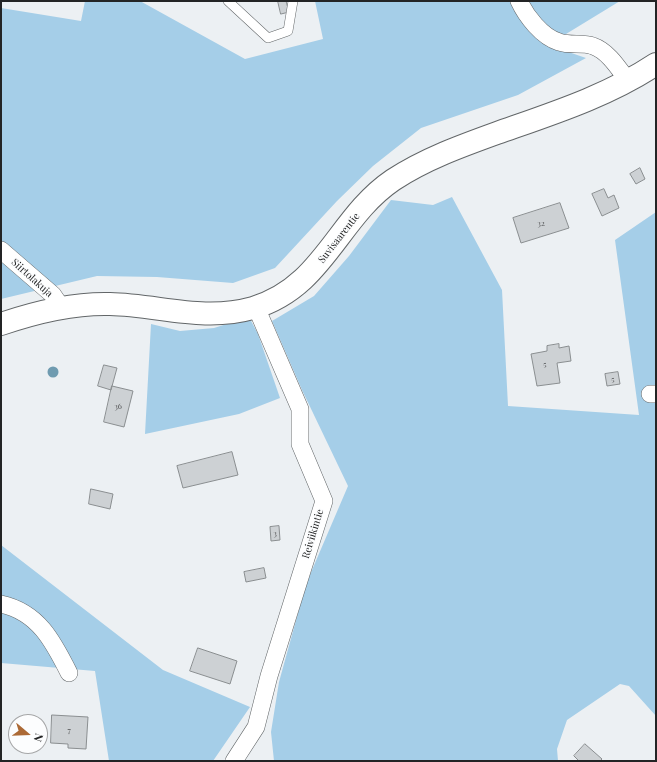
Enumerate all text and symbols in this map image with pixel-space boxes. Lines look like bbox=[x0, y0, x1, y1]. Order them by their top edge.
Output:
street label: Suvisaarentie bbox=[316, 211, 362, 265]
house number: 32 bbox=[537, 218, 545, 228]
street label: Siirtolakuja bbox=[9, 256, 55, 300]
house number: 5 bbox=[543, 359, 547, 369]
house number: 5 bbox=[611, 374, 615, 384]
house number: 36 bbox=[114, 401, 122, 411]
street label: Reiviikintie bbox=[300, 508, 326, 560]
house number: 3 bbox=[273, 528, 277, 538]
north arrow bbox=[8, 714, 48, 754]
house number: 7 bbox=[67, 725, 71, 735]
text: N bbox=[30, 732, 47, 744]

